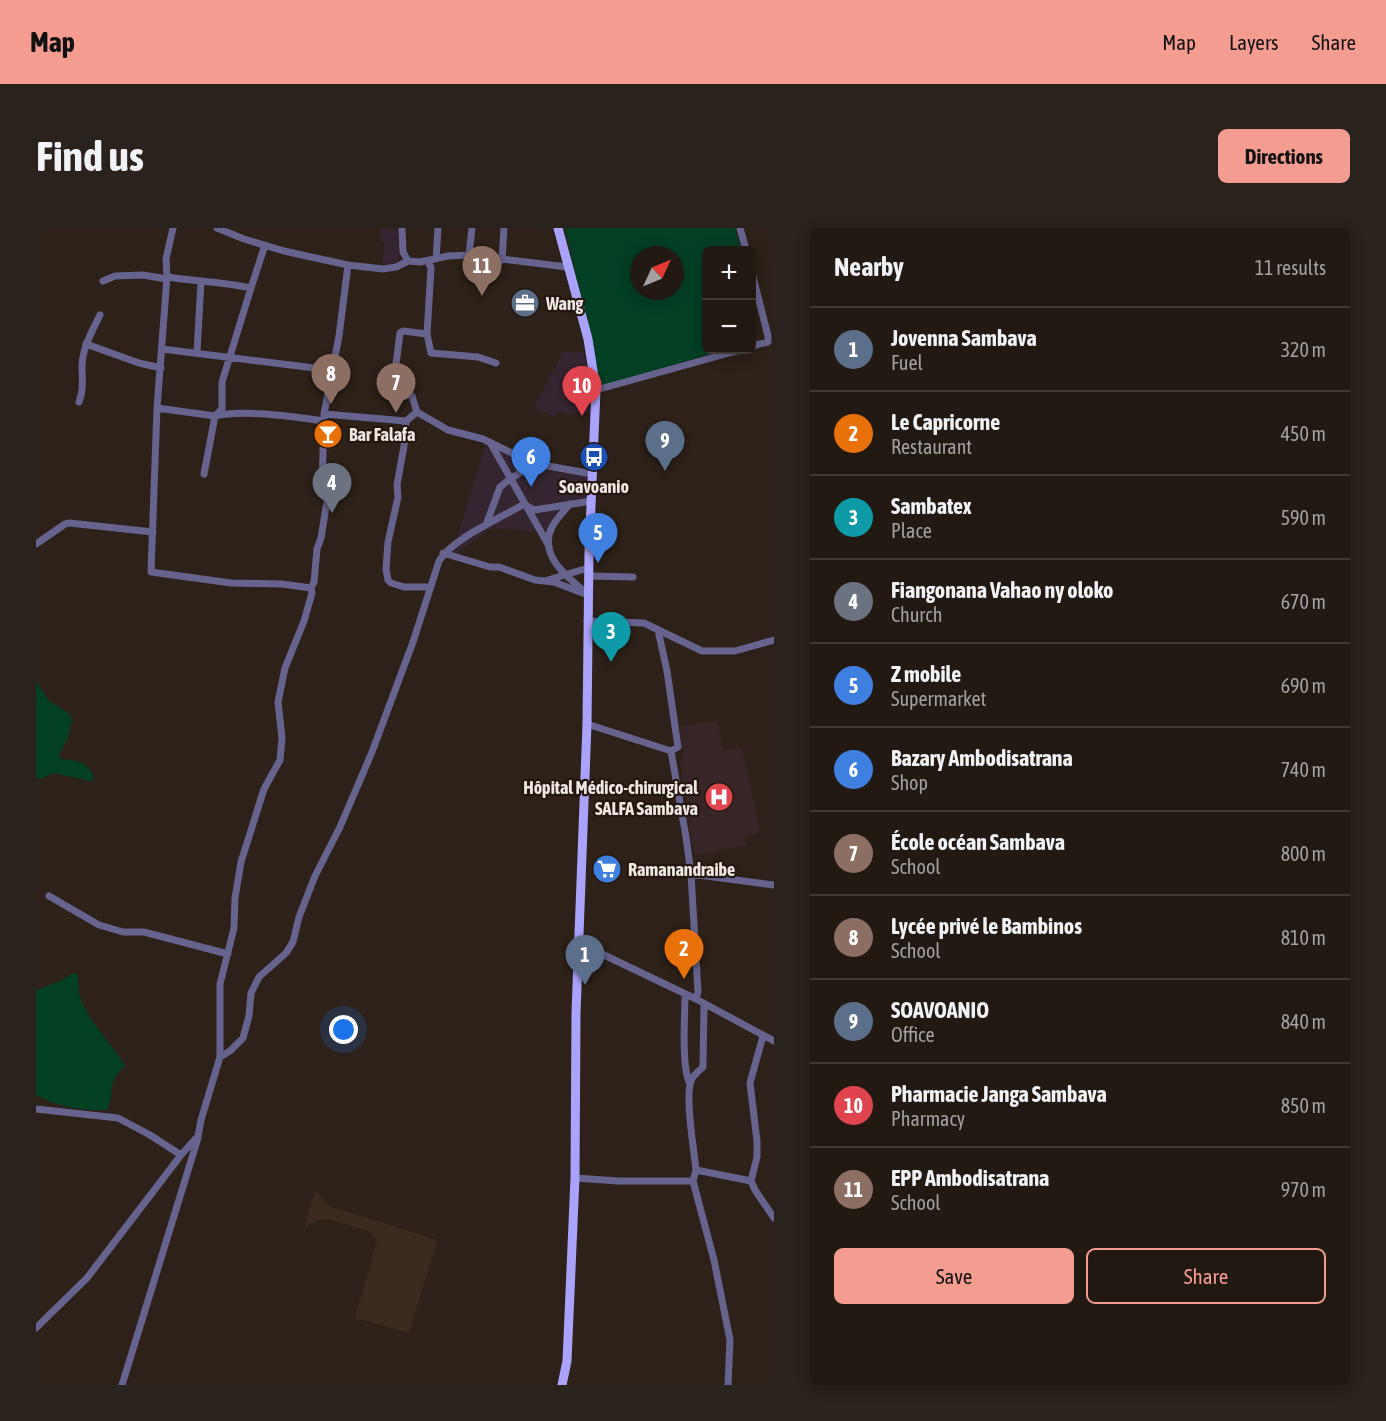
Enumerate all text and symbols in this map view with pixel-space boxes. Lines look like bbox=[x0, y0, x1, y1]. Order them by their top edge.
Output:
text: Map bbox=[30, 26, 75, 58]
text: Map bbox=[1162, 30, 1196, 54]
text: Layers bbox=[1229, 30, 1279, 54]
text: Share bbox=[1312, 30, 1356, 54]
button: Directions bbox=[1218, 129, 1350, 183]
text: Find us bbox=[36, 132, 144, 180]
north arrow bbox=[630, 246, 684, 300]
map controls bbox=[702, 246, 756, 354]
button: + bbox=[702, 246, 756, 300]
pin: 11 bbox=[462, 247, 502, 296]
text: Nearby bbox=[834, 252, 904, 282]
text: 11 results bbox=[1255, 256, 1326, 279]
office icon: Wang bbox=[509, 287, 541, 319]
place label: Wang bbox=[545, 293, 584, 314]
button: − bbox=[702, 300, 756, 354]
text: Jovenna Sambava bbox=[891, 325, 1037, 351]
text: 1 bbox=[849, 338, 858, 361]
text: 320 m bbox=[1281, 338, 1326, 361]
text: Fuel bbox=[891, 351, 923, 374]
pin: 8 bbox=[312, 354, 350, 404]
pin: 7 bbox=[376, 364, 416, 413]
pin: 10 bbox=[562, 366, 602, 416]
text: Le Capricorne bbox=[891, 409, 1000, 435]
bar icon: Bar Falafa bbox=[312, 418, 344, 450]
pin: 9 bbox=[646, 422, 684, 471]
text: 2 bbox=[849, 422, 858, 445]
text: 450 m bbox=[1281, 422, 1326, 445]
place label: Bar Falafa bbox=[349, 424, 415, 445]
text: Restaurant bbox=[891, 435, 972, 458]
pin: 6 bbox=[512, 438, 550, 487]
bus stop icon: Soavoanio bbox=[578, 441, 610, 473]
pin: 4 bbox=[312, 464, 352, 513]
place label: Soavoanio bbox=[559, 476, 629, 497]
text: Sambatex bbox=[891, 493, 972, 519]
text: 3 bbox=[849, 506, 858, 529]
text: 590 m bbox=[1281, 506, 1326, 529]
pin: 5 bbox=[578, 514, 618, 563]
text: Place bbox=[891, 519, 932, 542]
text: Fiangonana Vahao ny oloko bbox=[891, 577, 1113, 603]
text: 4 bbox=[849, 590, 858, 613]
text: 670 m bbox=[1281, 590, 1326, 613]
text: Church bbox=[891, 603, 942, 626]
pin: 3 bbox=[592, 612, 630, 662]
text: Z mobile bbox=[891, 661, 961, 687]
text: 5 bbox=[849, 674, 858, 697]
text: 690 m bbox=[1281, 674, 1326, 697]
text: Supermarket bbox=[891, 687, 986, 710]
text: Bazary Ambodisatrana bbox=[891, 745, 1073, 771]
text: 6 bbox=[849, 758, 858, 781]
text: 740 m bbox=[1281, 758, 1326, 781]
text: Shop bbox=[891, 771, 928, 794]
place label: Hôpital Médico-chirurgical SALFA Sambava bbox=[523, 777, 698, 819]
hospital icon: Hôpital Médico-chirurgical SALFA Sambava bbox=[703, 781, 735, 813]
text: École océan Sambava bbox=[891, 829, 1065, 855]
text: 7 bbox=[849, 842, 858, 865]
text: 800 m bbox=[1281, 842, 1326, 865]
supermarket icon: Ramanandraibe bbox=[591, 853, 623, 885]
text: School bbox=[891, 855, 941, 878]
place label: Ramanandraibe bbox=[628, 859, 735, 880]
text: Lycée privé le Bambinos bbox=[891, 913, 1082, 939]
text: 8 bbox=[849, 926, 858, 949]
text: 810 m bbox=[1281, 926, 1326, 949]
pin: 2 bbox=[664, 930, 704, 979]
pin: 1 bbox=[566, 936, 604, 985]
text: School bbox=[891, 939, 941, 962]
text: SOAVOANIO bbox=[891, 997, 989, 1023]
text: 9 bbox=[849, 1010, 858, 1033]
text: 840 m bbox=[1281, 1010, 1326, 1033]
your location bbox=[329, 1015, 358, 1044]
text: Office bbox=[891, 1023, 935, 1046]
text: Pharmacie Janga Sambava bbox=[891, 1081, 1107, 1107]
text: 10 bbox=[844, 1094, 863, 1117]
text: 850 m bbox=[1281, 1094, 1326, 1117]
text: Pharmacy bbox=[891, 1107, 965, 1130]
text: EPP Ambodisatrana bbox=[891, 1165, 1049, 1191]
text: 11 bbox=[844, 1178, 863, 1201]
text: 970 m bbox=[1281, 1178, 1326, 1201]
text: School bbox=[891, 1191, 941, 1214]
button: Save bbox=[834, 1248, 1074, 1304]
button: Share bbox=[1086, 1248, 1326, 1304]

